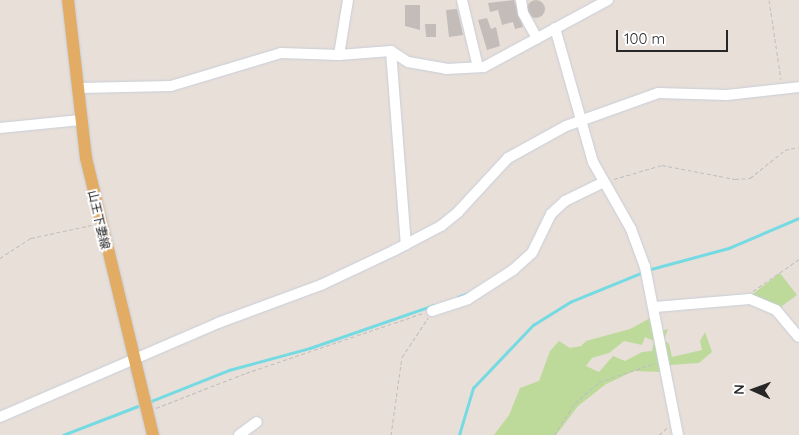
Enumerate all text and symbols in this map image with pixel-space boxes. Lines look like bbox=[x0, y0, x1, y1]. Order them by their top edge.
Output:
scale bar bbox=[619, 20, 732, 52]
text: 100 m bbox=[624, 29, 665, 48]
street label: 山王下妻線 bbox=[85, 189, 113, 251]
north arrow bbox=[729, 365, 779, 415]
text: N bbox=[730, 384, 748, 395]

